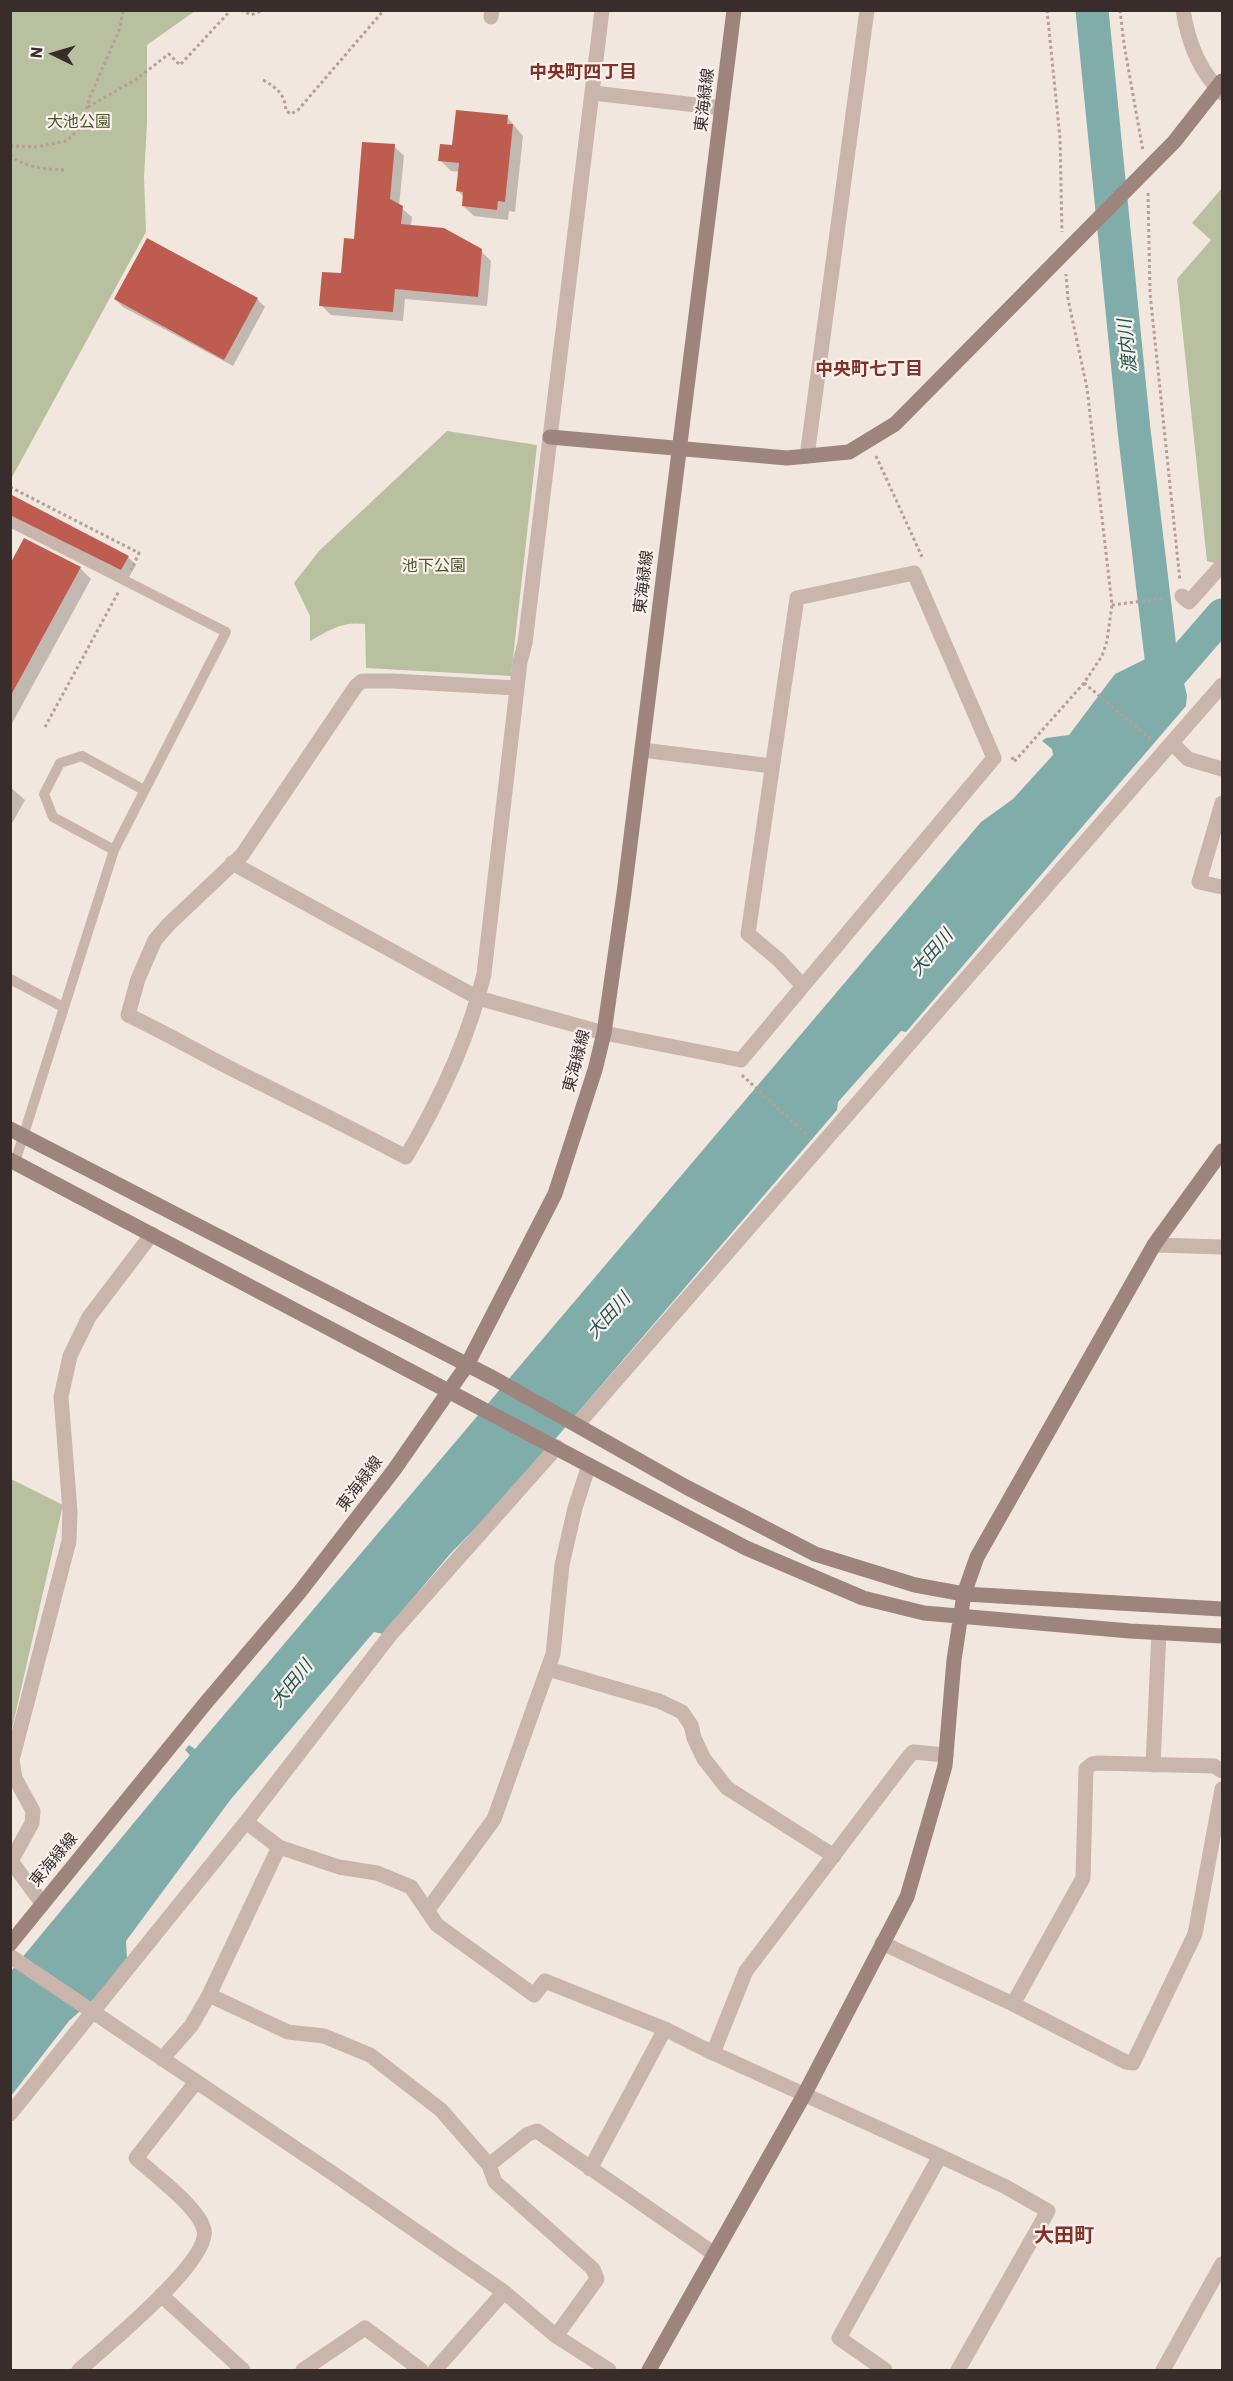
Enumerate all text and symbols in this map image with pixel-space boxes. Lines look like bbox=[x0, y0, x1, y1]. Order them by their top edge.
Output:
north arrow bbox=[24, 24, 84, 84]
text: N bbox=[26, 46, 47, 59]
district label: 中央町四丁目 bbox=[529, 62, 637, 84]
street label: 東海緑線 bbox=[692, 67, 718, 133]
park label: 大池公園 bbox=[47, 112, 111, 132]
water label: 渡内川 bbox=[1114, 318, 1142, 374]
district label: 中央町七丁目 bbox=[815, 359, 923, 381]
street label: 東海緑線 bbox=[631, 549, 657, 615]
park label: 池下公園 bbox=[402, 556, 466, 576]
water label: 大田川 bbox=[906, 926, 958, 980]
street label: 東海緑線 bbox=[559, 1028, 595, 1094]
water label: 大田川 bbox=[583, 1289, 635, 1343]
street label: 東海緑線 bbox=[333, 1453, 387, 1515]
water label: 大田川 bbox=[267, 1656, 317, 1712]
street label: 東海緑線 bbox=[26, 1829, 82, 1891]
district label: 大田町 bbox=[1034, 2224, 1094, 2248]

